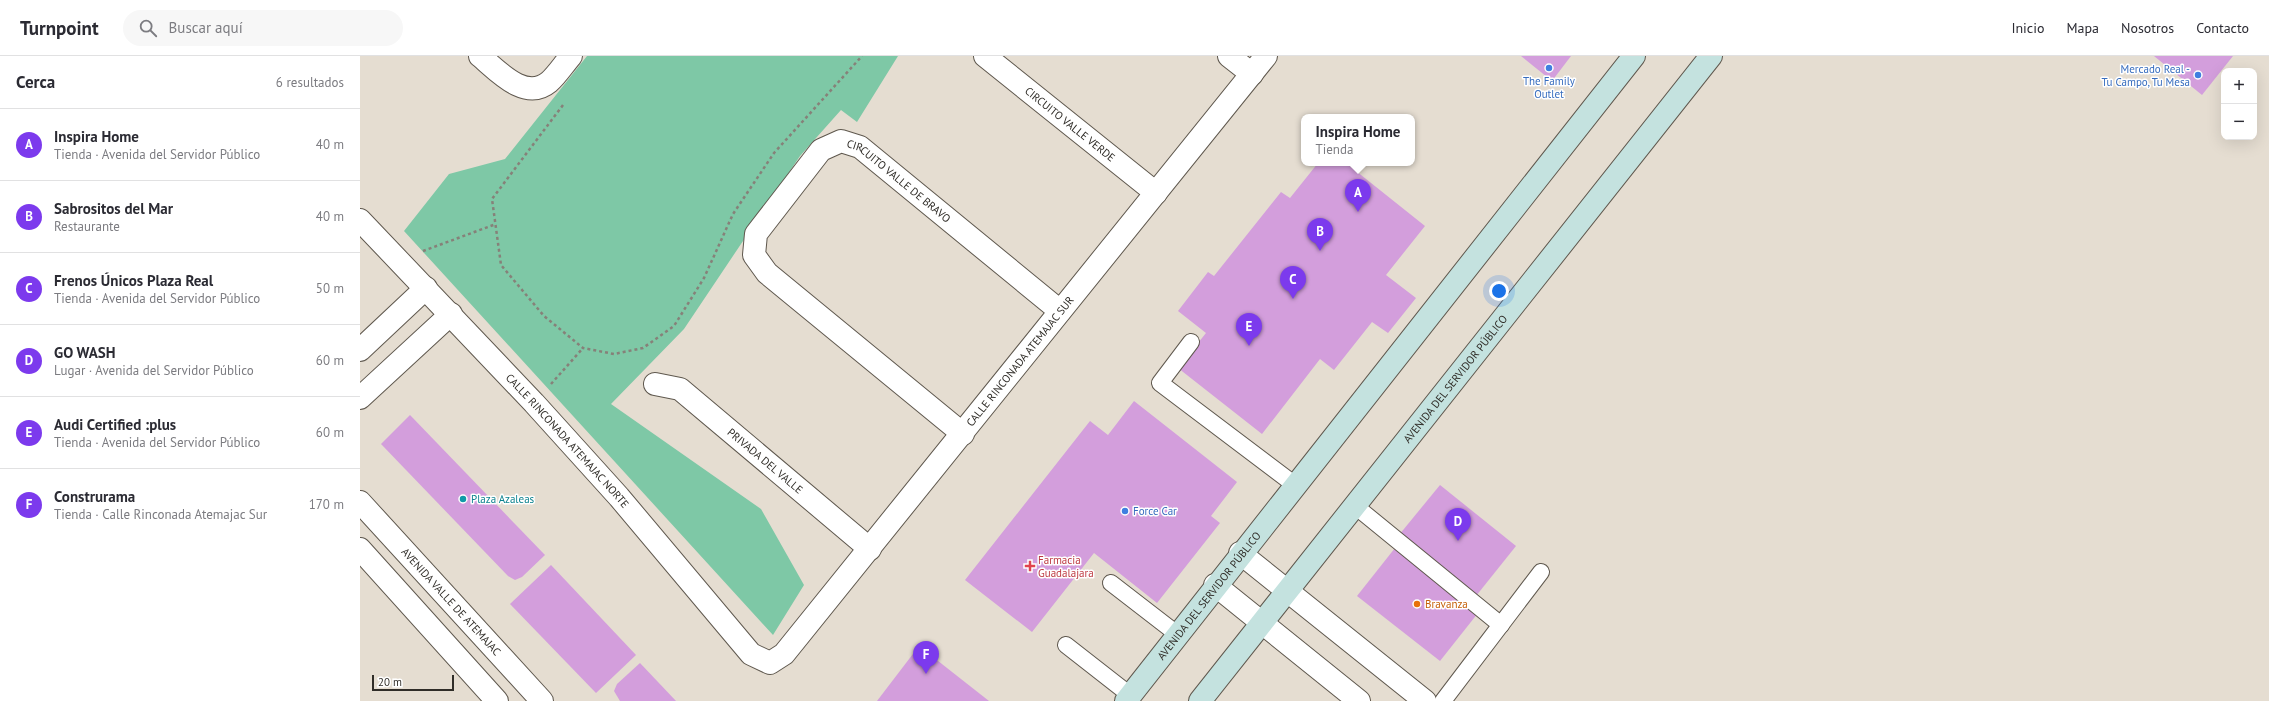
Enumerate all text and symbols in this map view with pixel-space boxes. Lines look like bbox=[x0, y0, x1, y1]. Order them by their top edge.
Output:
search box bbox=[123, 10, 403, 46]
text: Turnpoint bbox=[20, 16, 99, 40]
icon: search bbox=[137, 17, 159, 39]
text: Buscar aquí bbox=[169, 18, 243, 37]
text: Inicio bbox=[2011, 19, 2044, 37]
text: Mapa bbox=[2066, 19, 2099, 37]
text: Nosotros bbox=[2121, 19, 2174, 37]
text: Contacto bbox=[2196, 19, 2249, 37]
place label: Mercado Real - Tu Campo, Tu Mesa bbox=[2102, 62, 2190, 89]
marker: The Family Outlet bbox=[1544, 63, 1554, 73]
map controls bbox=[2221, 68, 2257, 140]
button: + bbox=[2221, 68, 2257, 104]
marker: Mercado Real - Tu Campo, Tu Mesa bbox=[2193, 70, 2203, 80]
text: Cerca bbox=[16, 71, 55, 93]
text: 6 resultados bbox=[276, 74, 344, 91]
place label: The Family Outlet bbox=[1523, 74, 1576, 101]
street label: CIRCUITO VALLE VERDE bbox=[1022, 84, 1118, 165]
button: − bbox=[2221, 104, 2257, 140]
popup bbox=[1301, 114, 1415, 166]
text: Inspira Home bbox=[1316, 122, 1400, 141]
text: Inspira Home bbox=[54, 127, 139, 146]
text: A bbox=[25, 136, 33, 153]
text: 40 m bbox=[316, 136, 344, 153]
street label: CIRCUITO VALLE DE BRAVO bbox=[845, 136, 954, 226]
text: Tienda bbox=[1316, 141, 1353, 158]
text: Tienda · Avenida del Servidor Público bbox=[54, 146, 260, 163]
pin: A bbox=[1345, 179, 1371, 212]
text: Sabrositos del Mar bbox=[54, 199, 173, 218]
text: B bbox=[25, 208, 33, 225]
text: 40 m bbox=[316, 208, 344, 225]
text: Restaurante bbox=[54, 218, 120, 235]
pin: B bbox=[1307, 218, 1333, 251]
pin: C bbox=[1280, 266, 1306, 299]
text: Frenos Únicos Plaza Real bbox=[54, 271, 213, 290]
text: C bbox=[25, 280, 33, 297]
text: 50 m bbox=[316, 280, 344, 297]
your location bbox=[1489, 281, 1509, 301]
text: Tienda · Avenida del Servidor Público bbox=[54, 290, 260, 307]
street label: CALLE RINCONADA ATEMAJAC SUR bbox=[963, 293, 1077, 429]
street label: AVENIDA DEL SERVIDOR PÚBLICO bbox=[1400, 312, 1510, 446]
pin: E bbox=[1236, 313, 1262, 346]
text: GO WASH bbox=[54, 343, 115, 362]
text: D bbox=[25, 352, 33, 369]
text: 60 m bbox=[316, 352, 344, 369]
text: Lugar · Avenida del Servidor Público bbox=[54, 362, 254, 379]
street label: CALLE RINCONADA ATEMAJAC NORTE bbox=[503, 371, 632, 511]
text: Audi Certified :plus bbox=[54, 415, 176, 434]
text: E bbox=[26, 424, 32, 441]
text: 60 m bbox=[316, 424, 344, 441]
street label: PRIVADA DEL VALLE bbox=[725, 425, 806, 497]
text: Tienda · Avenida del Servidor Público bbox=[54, 434, 260, 451]
text: Construrama bbox=[54, 487, 135, 506]
place label: Plaza Azaleas bbox=[471, 492, 535, 506]
marker: Plaza Azaleas bbox=[458, 494, 468, 504]
text: F bbox=[26, 496, 32, 513]
text: 170 m bbox=[309, 496, 344, 513]
place label: Force Car bbox=[1133, 504, 1177, 518]
text: Tienda · Calle Rinconada Atemajac Sur bbox=[54, 506, 267, 523]
marker: Force Car bbox=[1120, 506, 1130, 516]
pin: D bbox=[1445, 508, 1471, 541]
street label: AVENIDA DEL SERVIDOR PÚBLICO bbox=[1154, 529, 1264, 663]
street label: AVENIDA VALLE DE ATEMAJAC bbox=[398, 545, 504, 658]
place label: Farmacia Guadalajara bbox=[1038, 553, 1094, 580]
marker: Farmacia Guadalajara bbox=[1025, 561, 1035, 571]
place label: Bravanza bbox=[1425, 597, 1468, 611]
marker: Bravanza bbox=[1412, 599, 1422, 609]
pin: F bbox=[913, 641, 939, 674]
scale bar bbox=[372, 673, 454, 692]
text: 20 m bbox=[378, 675, 402, 689]

